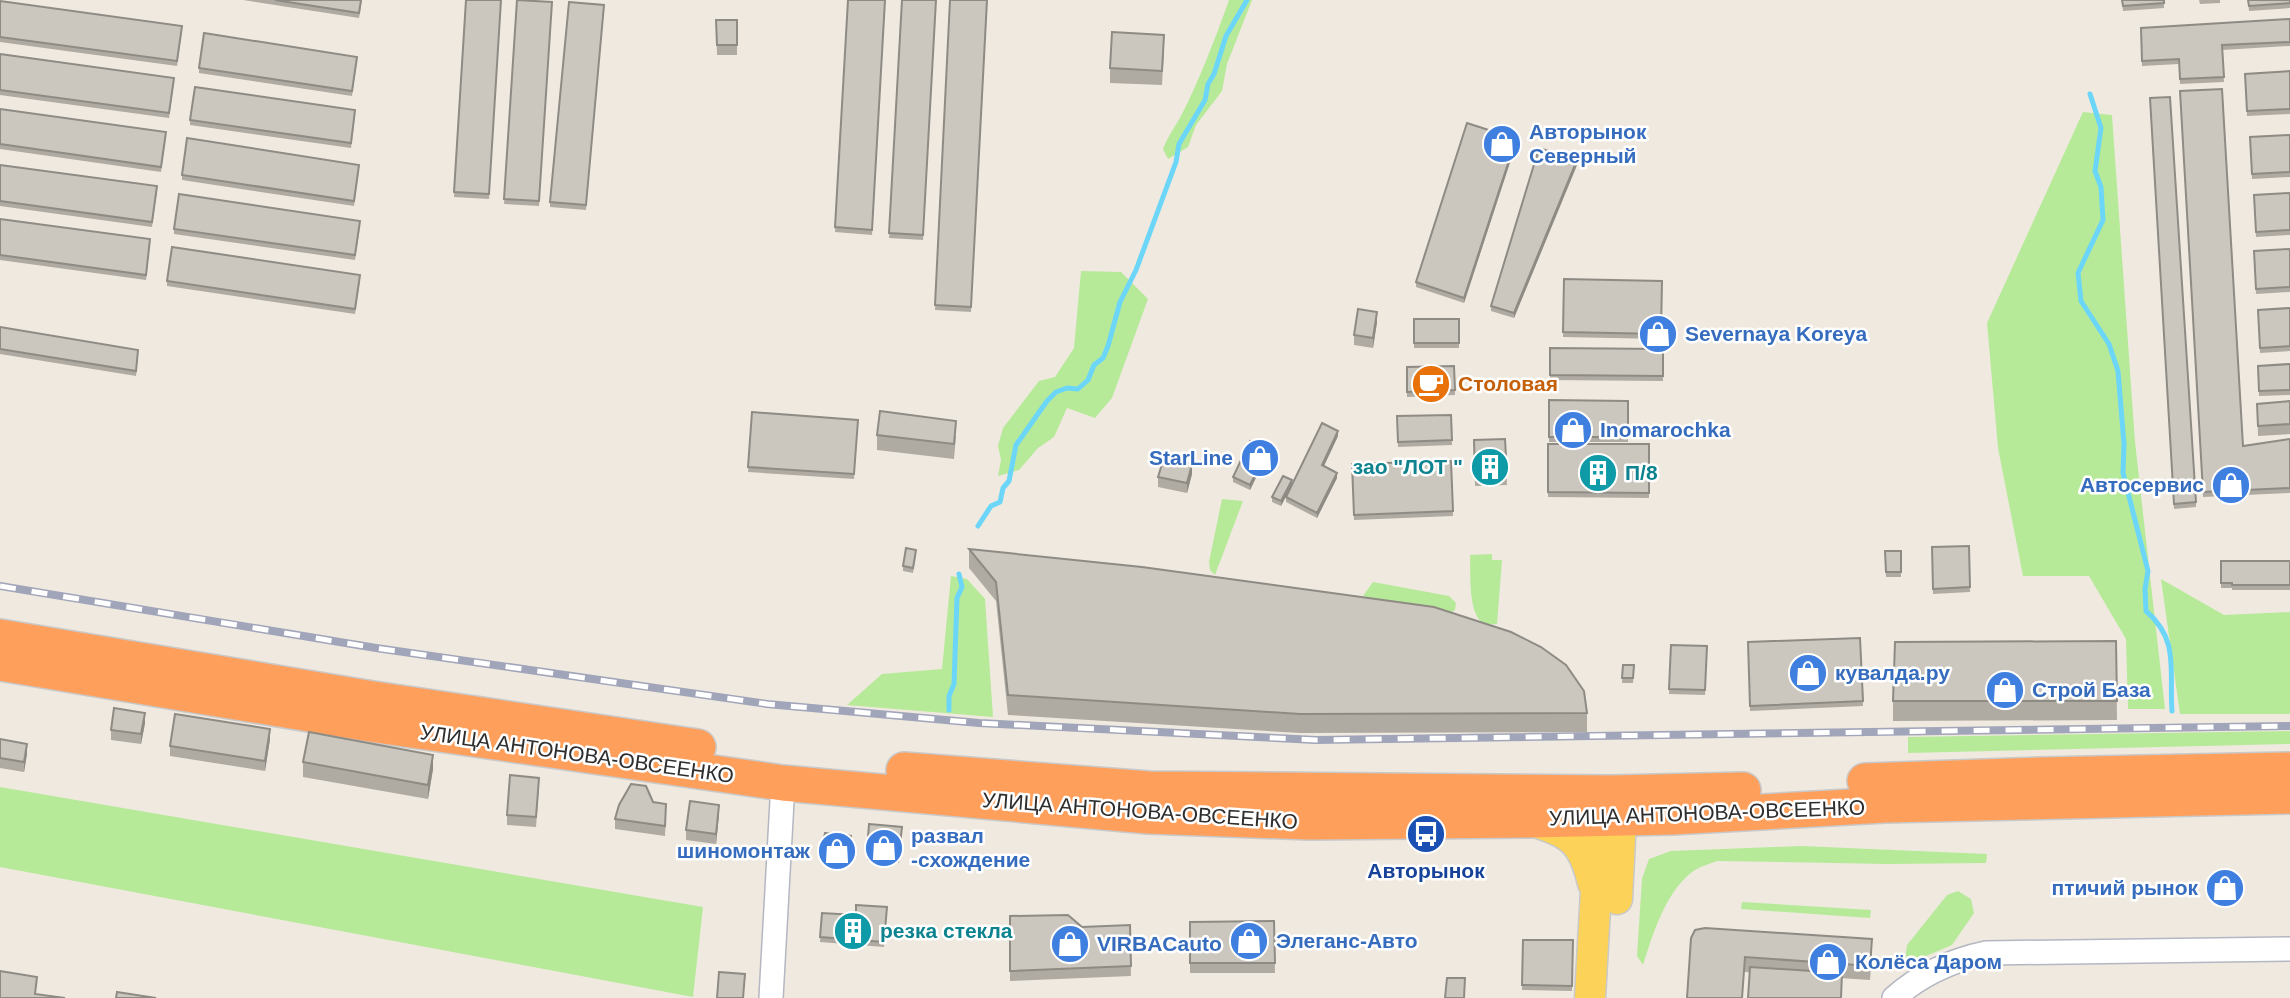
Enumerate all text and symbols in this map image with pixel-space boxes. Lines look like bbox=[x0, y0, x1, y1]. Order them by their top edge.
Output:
place label: Авторынок Северный bbox=[1529, 120, 1647, 167]
shop icon: Авторынок Северный bbox=[1481, 123, 1523, 165]
shop icon: Severnaya Koreya bbox=[1637, 313, 1679, 355]
place label: Severnaya Koreya bbox=[1685, 322, 1867, 345]
cafe icon: Столовая bbox=[1410, 363, 1452, 405]
place label: Столовая bbox=[1458, 372, 1558, 395]
shop icon: Inomarochka bbox=[1552, 409, 1594, 451]
place label: Inomarochka bbox=[1600, 418, 1731, 441]
shop icon: StarLine bbox=[1239, 437, 1281, 479]
place label: StarLine bbox=[1149, 446, 1233, 469]
building icon: зао "ЛОТ " bbox=[1469, 446, 1511, 488]
building icon: П/8 bbox=[1577, 452, 1619, 494]
place label: зао "ЛОТ " bbox=[1353, 455, 1463, 478]
place label: П/8 bbox=[1625, 461, 1658, 484]
shop icon: Автосервис bbox=[2210, 464, 2252, 506]
place label: Автосервис bbox=[2080, 473, 2204, 496]
shop icon: кувалда.ру bbox=[1787, 652, 1829, 694]
place label: кувалда.ру bbox=[1835, 661, 1950, 684]
shop icon: Строй База bbox=[1984, 669, 2026, 711]
place label: Строй База bbox=[2032, 678, 2151, 701]
street label: УЛИЦА АНТОНОВА-ОВСЕЕНКО bbox=[419, 720, 735, 787]
street label: УЛИЦА АНТОНОВА-ОВСЕЕНКО bbox=[981, 788, 1299, 833]
street label: УЛИЦА АНТОНОВА-ОВСЕЕНКО bbox=[1548, 795, 1865, 830]
bus stop icon: Авторынок bbox=[1405, 813, 1447, 855]
place label: развал -схождение bbox=[911, 824, 1030, 871]
shop icon: развал -схождение bbox=[863, 827, 905, 869]
shop icon: шиномонтаж bbox=[816, 830, 858, 872]
place label: шиномонтаж bbox=[677, 839, 811, 862]
place label: Авторынок bbox=[1367, 859, 1485, 882]
shop icon: птичий рынок bbox=[2204, 867, 2246, 909]
place label: птичий рынок bbox=[2051, 876, 2198, 899]
building icon: резка стекла bbox=[832, 910, 874, 952]
place label: резка стекла bbox=[880, 919, 1013, 942]
shop icon: Элеганс-Авто bbox=[1228, 920, 1270, 962]
shop icon: VIRBACauto bbox=[1049, 923, 1091, 965]
place label: Элеганс-Авто bbox=[1276, 929, 1418, 952]
place label: VIRBACauto bbox=[1097, 932, 1222, 955]
shop icon: Колёса Даром bbox=[1807, 941, 1849, 983]
place label: Колёса Даром bbox=[1855, 950, 2002, 973]

